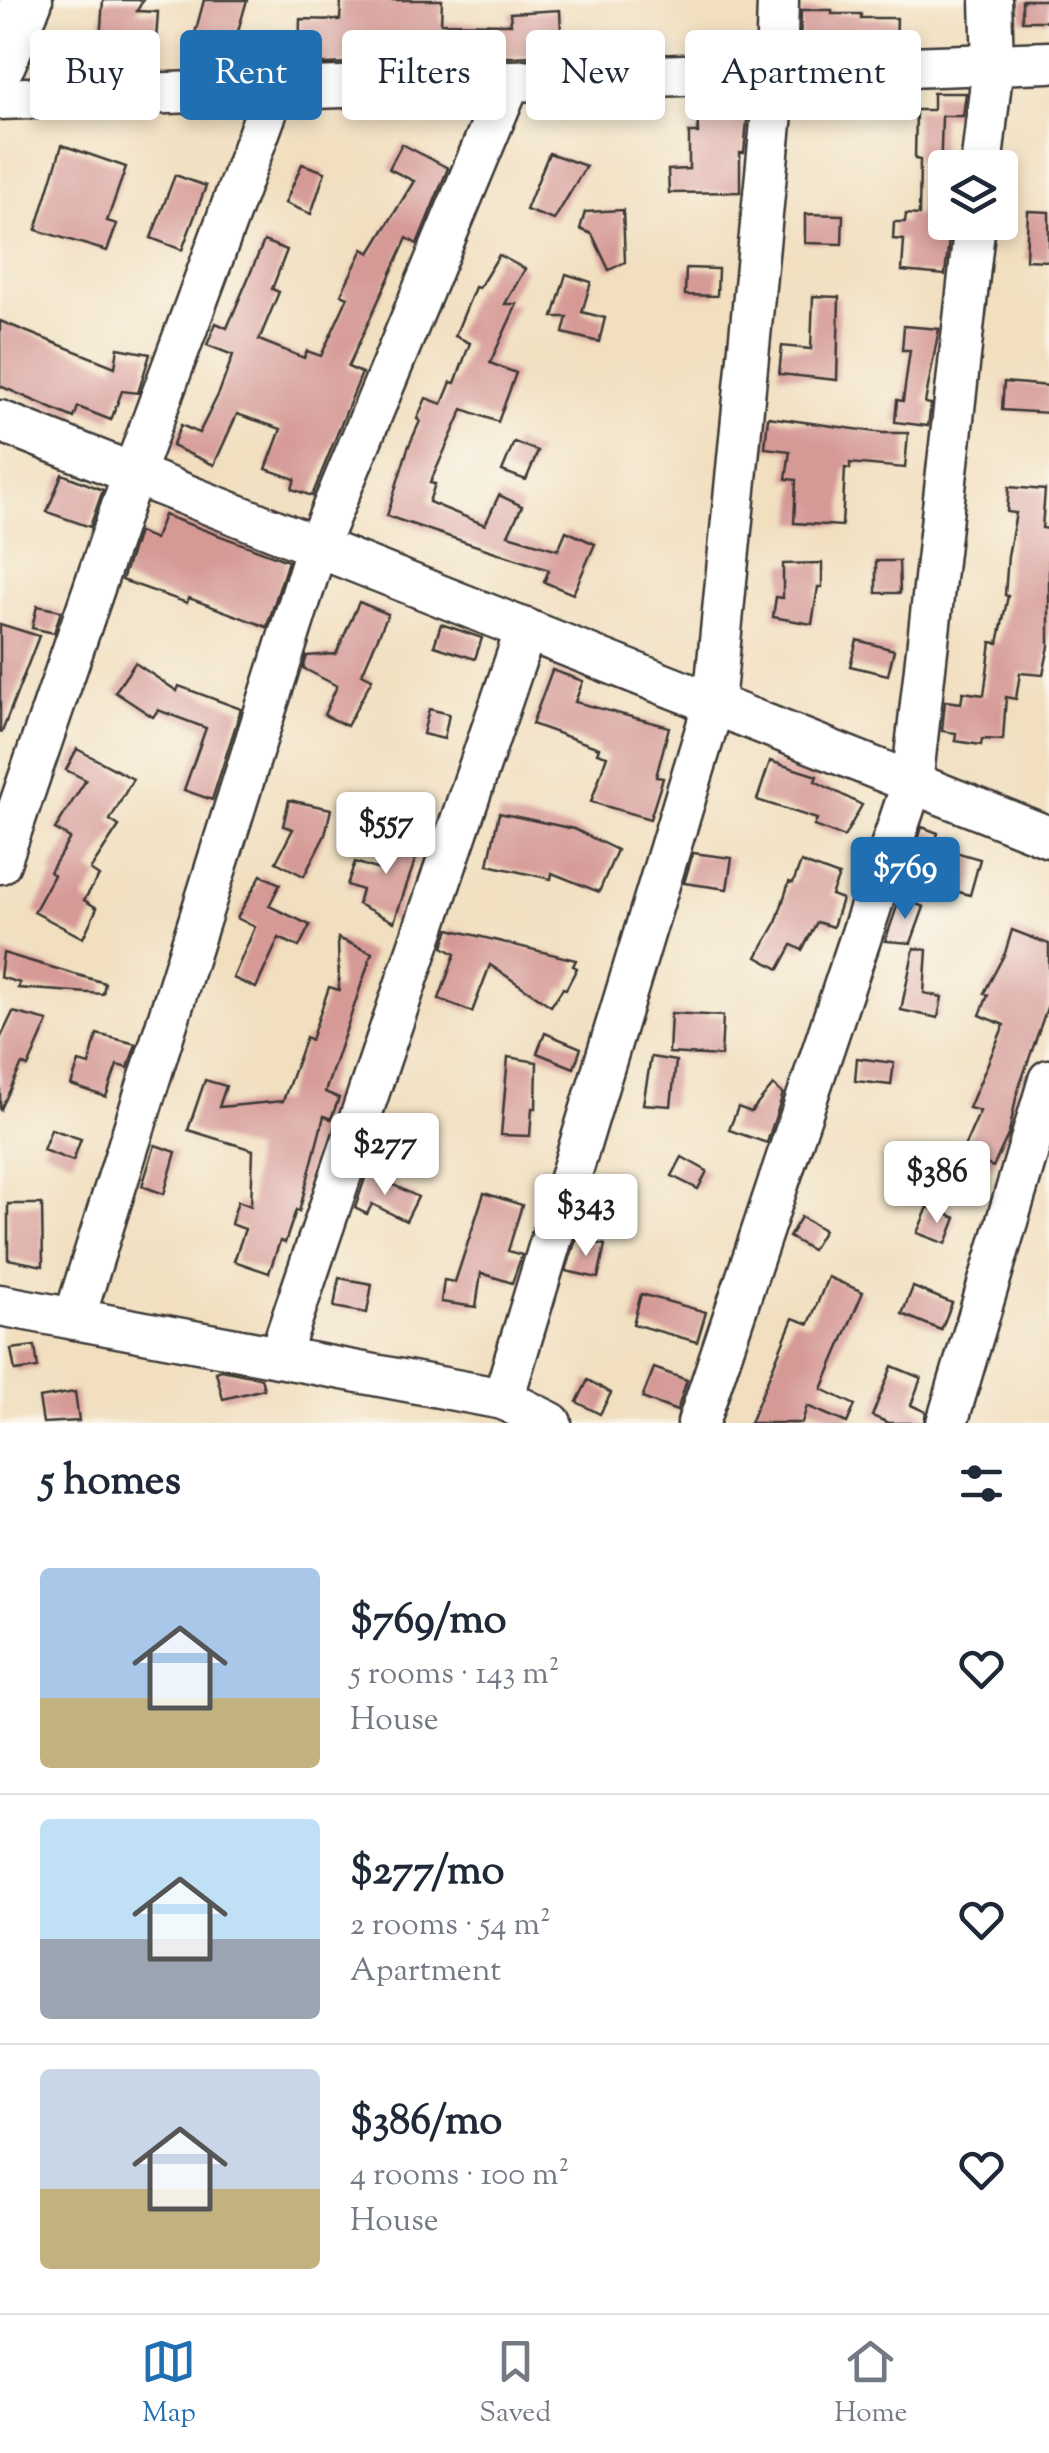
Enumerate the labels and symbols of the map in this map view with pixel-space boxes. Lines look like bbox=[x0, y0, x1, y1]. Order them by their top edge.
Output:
pin: $557 bbox=[327, 792, 445, 877]
pin: $769 bbox=[846, 837, 964, 922]
pin: $277 bbox=[326, 1113, 444, 1198]
pin: $386 bbox=[878, 1141, 996, 1226]
pin: $343 bbox=[527, 1174, 645, 1259]

